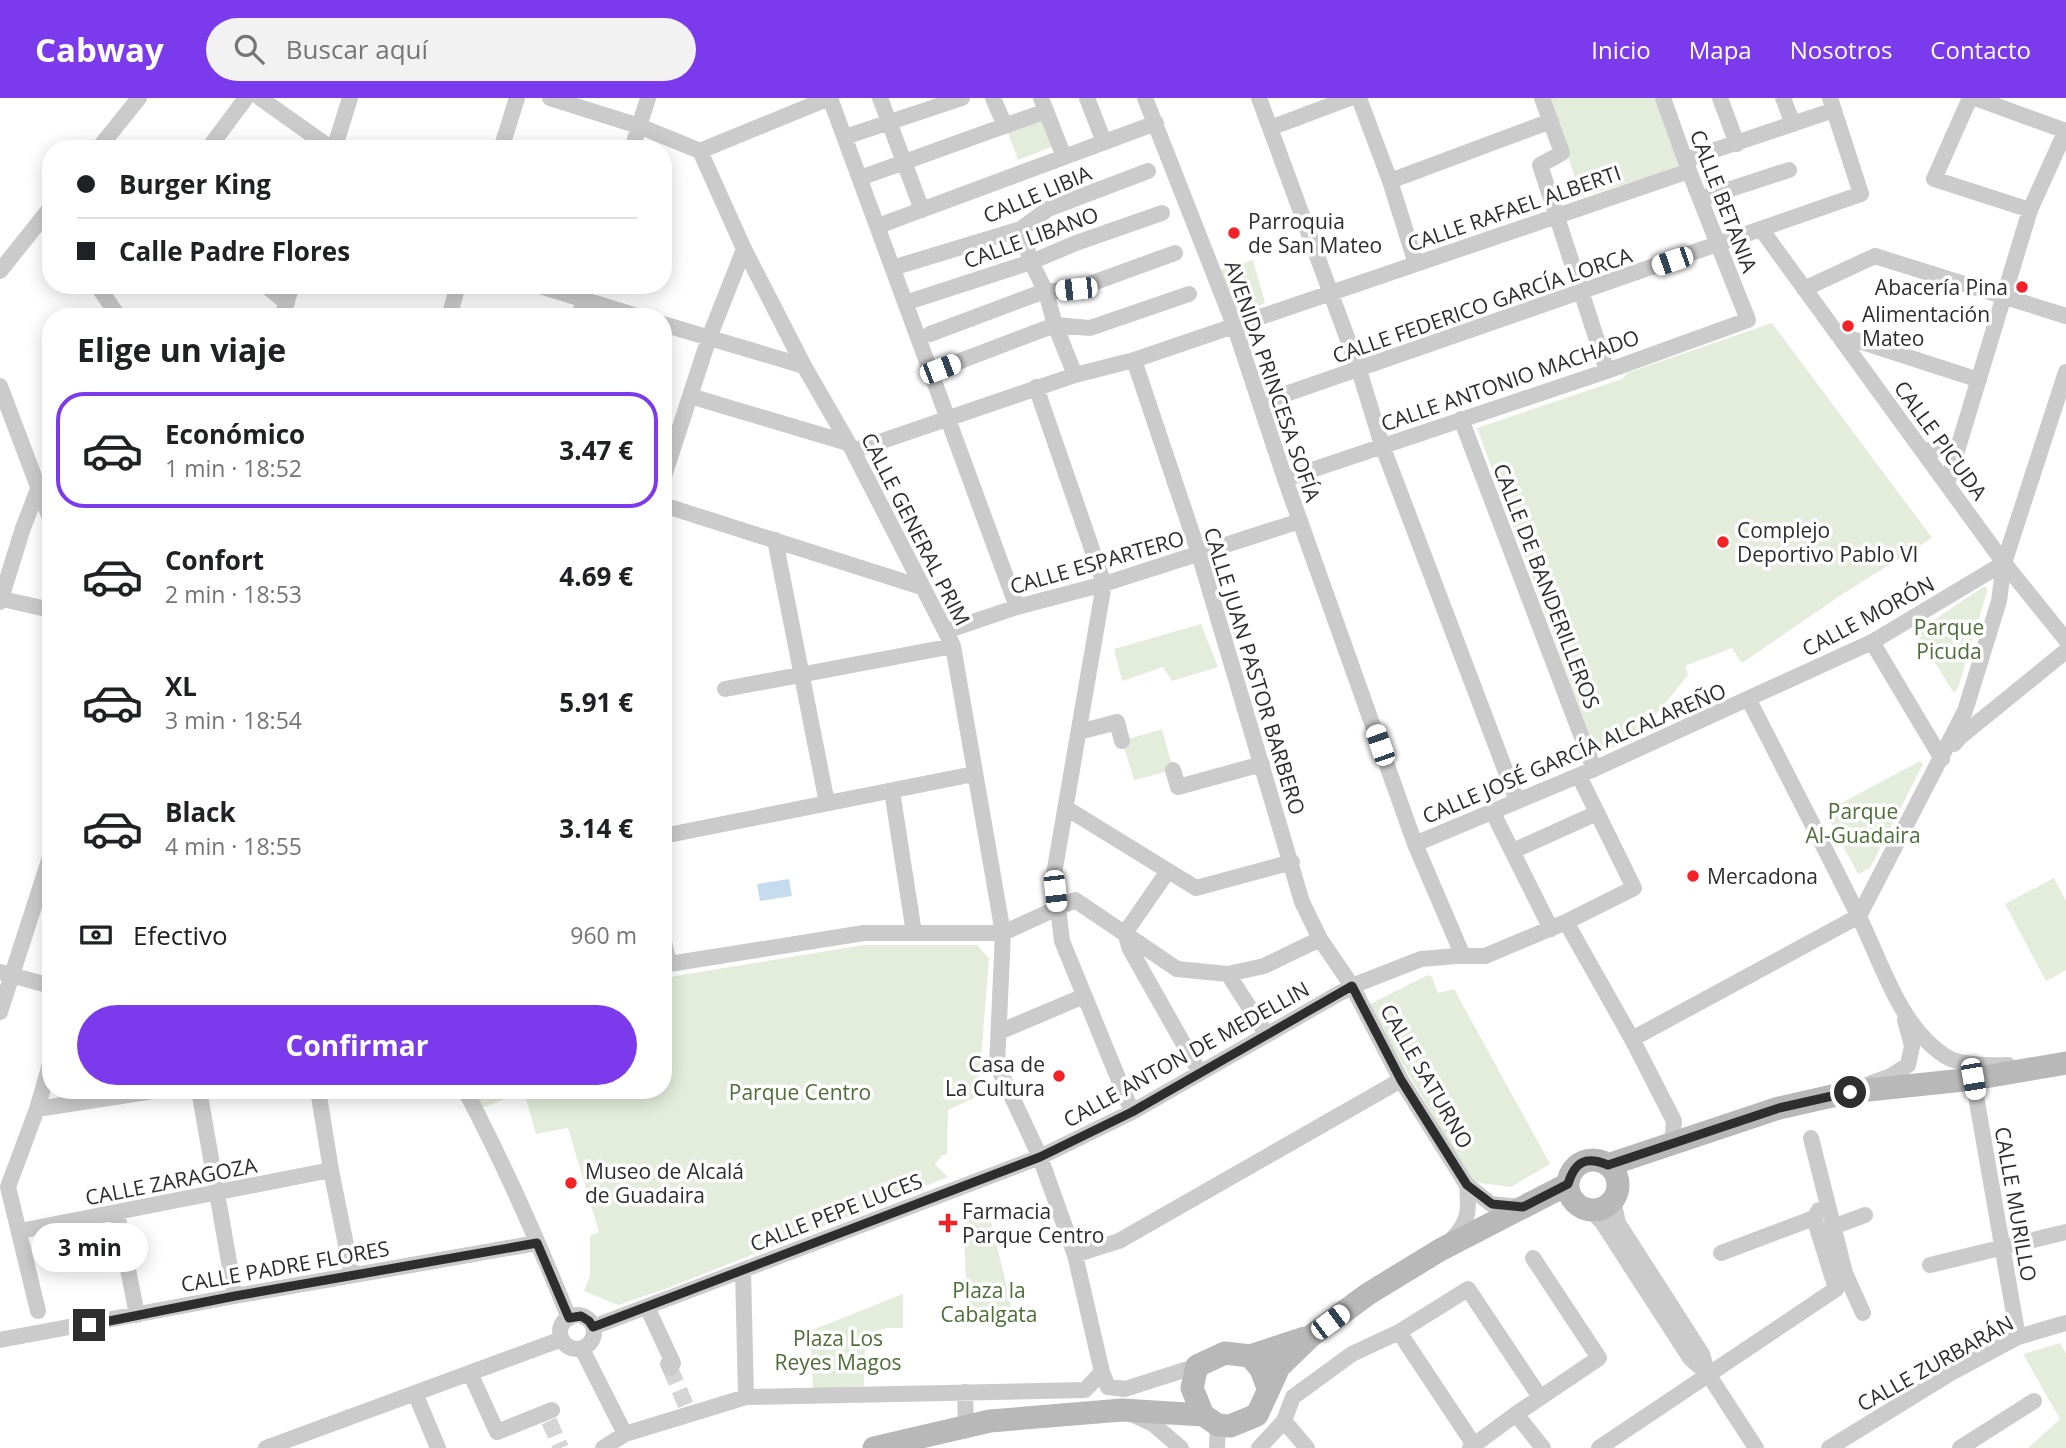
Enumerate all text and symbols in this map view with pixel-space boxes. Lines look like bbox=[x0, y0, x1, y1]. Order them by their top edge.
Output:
search box bbox=[206, 18, 696, 81]
text: Cabway bbox=[35, 27, 164, 72]
icon: search bbox=[230, 30, 268, 68]
text: Buscar aquí bbox=[286, 31, 428, 67]
text: Inicio bbox=[1591, 33, 1651, 66]
text: Mapa bbox=[1689, 33, 1752, 66]
text: Nosotros bbox=[1790, 33, 1892, 66]
text: Contacto bbox=[1930, 33, 2031, 66]
street label: CALLE BETANIA bbox=[1684, 126, 1764, 277]
street label: CALLE LIBIA bbox=[979, 158, 1096, 229]
street label: CALLE RAFAEL ALBERTI bbox=[1404, 158, 1624, 258]
text: Burger King bbox=[119, 166, 271, 202]
street label: CALLE LIBANO bbox=[960, 200, 1102, 274]
place label: Parroquia de San Mateo bbox=[1248, 207, 1382, 259]
marker: Parroquia de San Mateo bbox=[1226, 225, 1242, 241]
text: Calle Padre Flores bbox=[119, 233, 350, 269]
street label: CALLE FEDERICO GARCÍA LORCA bbox=[1329, 240, 1636, 370]
car bbox=[1649, 244, 1696, 278]
street label: AVENIDA PRINCESA SOFÍA bbox=[1219, 257, 1328, 506]
place label: Abacería Pina bbox=[1875, 273, 2008, 301]
car bbox=[1055, 276, 1098, 302]
marker: Abacería Pina bbox=[2014, 279, 2030, 295]
place label: Alimentación Mateo bbox=[1862, 300, 1990, 352]
marker: Alimentación Mateo bbox=[1840, 318, 1856, 334]
street label: CALLE ANTONIO MACHADO bbox=[1377, 323, 1643, 437]
text: Elige un viaje bbox=[77, 328, 286, 371]
car bbox=[917, 352, 964, 386]
street label: CALLE PICUDA bbox=[1888, 375, 1994, 506]
text: Económico bbox=[165, 416, 305, 452]
icon: car bbox=[81, 419, 144, 482]
street label: CALLE GENERAL PRIM bbox=[855, 428, 977, 630]
text: 3.47 € bbox=[559, 432, 633, 468]
text: 1 min · 18:52 bbox=[165, 452, 302, 484]
street label: CALLE DE BANDERILLEROS bbox=[1487, 459, 1607, 713]
place label: Complejo Deportivo Pablo VI bbox=[1737, 516, 1918, 568]
street label: CALLE ESPARTERO bbox=[1007, 524, 1187, 600]
street label: CALLE JUAN PASTOR BARBERO bbox=[1198, 524, 1312, 818]
marker: Complejo Deportivo Pablo VI bbox=[1715, 534, 1731, 550]
text: Confort bbox=[165, 542, 264, 578]
icon: car bbox=[81, 545, 144, 608]
text: 4.69 € bbox=[559, 558, 633, 594]
street label: CALLE MORÓN bbox=[1797, 569, 1939, 663]
text: 2 min · 18:53 bbox=[165, 578, 302, 610]
park label: Parque Picuda bbox=[1914, 613, 1984, 665]
text: XL bbox=[165, 668, 197, 704]
icon: car bbox=[81, 671, 144, 734]
street label: CALLE JOSÉ GARCÍA ALCALAREÑO bbox=[1418, 676, 1730, 830]
text: 5.91 € bbox=[559, 684, 633, 720]
text: 3 min · 18:54 bbox=[165, 704, 302, 736]
car bbox=[1364, 722, 1397, 768]
text: Black bbox=[165, 794, 236, 830]
icon: car bbox=[81, 797, 144, 860]
park label: Parque Al-Guadaira bbox=[1805, 797, 1921, 849]
text: 3.14 € bbox=[559, 810, 633, 846]
text: 4 min · 18:55 bbox=[165, 830, 302, 862]
place label: Mercadona bbox=[1707, 862, 1818, 890]
marker: Mercadona bbox=[1685, 868, 1701, 884]
car bbox=[1043, 869, 1068, 913]
icon: cash bbox=[77, 916, 115, 954]
text: Efectivo bbox=[133, 917, 228, 953]
text: 960 m bbox=[570, 919, 637, 951]
street label: CALLE ANTON DE MEDELLIN bbox=[1058, 975, 1314, 1133]
street label: CALLE SATURNO bbox=[1374, 999, 1480, 1153]
button: Confirmar bbox=[77, 1005, 637, 1085]
place label: Casa de La Cultura bbox=[945, 1050, 1045, 1102]
car bbox=[1960, 1056, 1987, 1102]
marker: Casa de La Cultura bbox=[1051, 1068, 1067, 1084]
route start bbox=[1834, 1076, 1866, 1108]
park label: Parque Centro bbox=[729, 1078, 871, 1106]
street label: CALLE MURILLO bbox=[1989, 1124, 2043, 1284]
street label: CALLE ZARAGOZA bbox=[83, 1151, 260, 1211]
place label: Museo de Alcalá de Guadaira bbox=[585, 1157, 744, 1209]
street label: CALLE PEPE LUCES bbox=[746, 1166, 926, 1258]
marker: Museo de Alcalá de Guadaira bbox=[563, 1175, 579, 1191]
place label: Farmacia Parque Centro bbox=[962, 1197, 1104, 1249]
marker: Farmacia Parque Centro bbox=[940, 1215, 956, 1231]
callout: 3 min bbox=[31, 1224, 147, 1272]
text: 3 min bbox=[58, 1231, 122, 1263]
street label: CALLE PADRE FLORES bbox=[179, 1234, 391, 1298]
park label: Plaza la Cabalgata bbox=[941, 1276, 1037, 1328]
car bbox=[1307, 1301, 1354, 1343]
street label: CALLE ZURBARÁN bbox=[1852, 1308, 2018, 1418]
route end bbox=[73, 1309, 105, 1341]
park label: Plaza Los Reyes Magos bbox=[774, 1324, 902, 1376]

